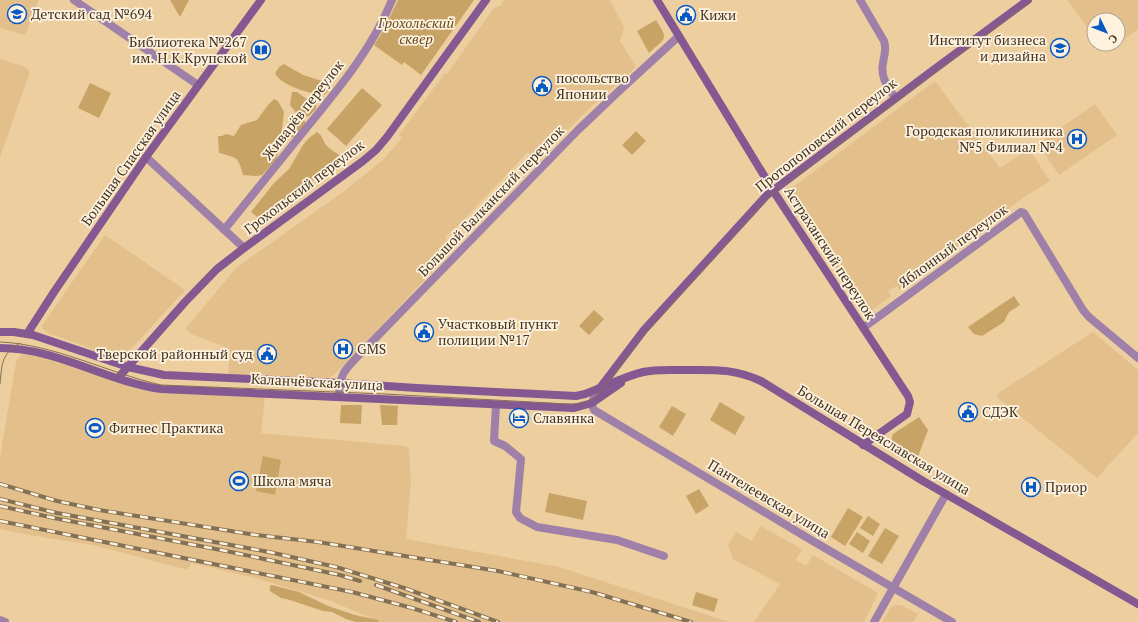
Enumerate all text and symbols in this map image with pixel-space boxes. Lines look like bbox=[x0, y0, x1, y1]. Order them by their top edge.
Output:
school or university icon: Детский сад №694 bbox=[6, 3, 28, 25]
place label: Детский сад №694 bbox=[31, 4, 153, 23]
public building icon: Кижи bbox=[675, 4, 697, 26]
place label: Кижи bbox=[700, 5, 737, 24]
north arrow bbox=[1086, 12, 1126, 52]
park label: Грохольский сквер bbox=[377, 13, 454, 48]
place label: Институт бизнеса и дизайна bbox=[929, 30, 1046, 65]
text: С bbox=[1106, 31, 1121, 46]
place label: Библиотека №267 им. Н.К.Крупской bbox=[129, 32, 247, 67]
school or university icon: Институт бизнеса и дизайна bbox=[1049, 37, 1071, 59]
library icon: Библиотека №267 им. Н.К.Крупской bbox=[250, 39, 272, 61]
street label: Живарёв переулок bbox=[258, 55, 348, 164]
place label: посольство Японии bbox=[556, 68, 629, 103]
street label: Протопоповский переулок bbox=[751, 73, 901, 196]
public building icon: посольство Японии bbox=[531, 75, 553, 97]
street label: Большая Спасская улица bbox=[76, 86, 185, 229]
street label: Большой Балканский переулок bbox=[413, 121, 568, 280]
place label: Городская поликлиника №5 Филиал №4 bbox=[906, 121, 1064, 156]
hospital icon: Городская поликлиника №5 Филиал №4 bbox=[1066, 128, 1088, 150]
street label: Грохольский переулок bbox=[240, 135, 368, 238]
street label: Астраханский переулок bbox=[780, 183, 881, 323]
street label: Яблонный переулок bbox=[894, 199, 1012, 292]
place label: Участковый пункт полиции №17 bbox=[438, 314, 558, 349]
public building icon: Участковый пункт полиции №17 bbox=[413, 321, 435, 343]
hospital icon: GMS bbox=[332, 338, 354, 360]
place label: GMS bbox=[357, 339, 386, 358]
public building icon: Тверской районный суд bbox=[256, 343, 278, 365]
place label: Тверской районный суд bbox=[97, 344, 253, 363]
street label: Каланчёвская улица bbox=[251, 369, 384, 394]
street label: Большая Переяславская улица bbox=[794, 380, 974, 499]
public building icon: СДЭК bbox=[957, 401, 979, 423]
place label: СДЭК bbox=[982, 402, 1019, 421]
hotel icon: Славянка bbox=[508, 407, 530, 429]
place label: Славянка bbox=[533, 408, 594, 427]
sports icon: Фитнес Практика bbox=[84, 417, 106, 439]
place label: Фитнес Практика bbox=[109, 418, 224, 437]
street label: Пантелеевская улица bbox=[705, 455, 834, 543]
sports icon: Школа мяча bbox=[228, 470, 250, 492]
place label: Школа мяча bbox=[253, 471, 331, 490]
hospital icon: Приор bbox=[1020, 476, 1042, 498]
place label: Приор bbox=[1045, 477, 1087, 496]

